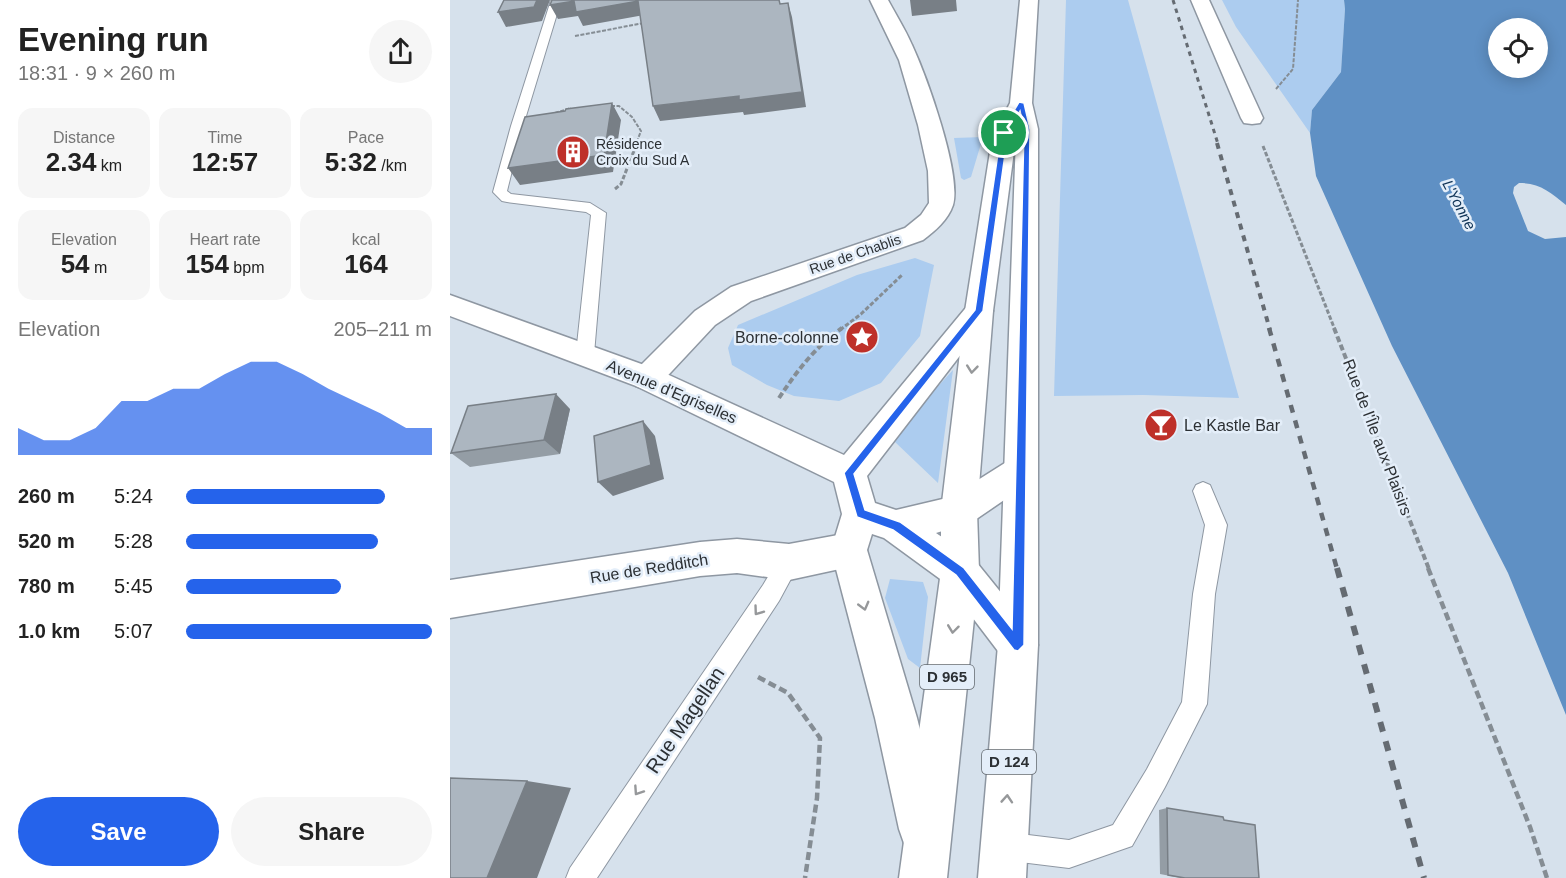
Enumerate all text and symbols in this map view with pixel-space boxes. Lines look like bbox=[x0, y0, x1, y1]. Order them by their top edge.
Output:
map controls bbox=[1488, 18, 1548, 78]
button: locate bbox=[1488, 18, 1548, 78]
button: share bbox=[369, 20, 432, 83]
text: Evening run bbox=[18, 21, 209, 58]
text: 18:31 · 9 × 260 m bbox=[18, 62, 175, 84]
pin bbox=[978, 107, 1029, 158]
icon: arrive bbox=[987, 116, 1020, 149]
text: Distance bbox=[53, 129, 115, 146]
text: Time bbox=[208, 129, 242, 146]
text: Pace bbox=[348, 129, 384, 146]
building icon: Résidence Croix du Sud A bbox=[555, 134, 591, 170]
place label: Résidence Croix du Sud A bbox=[596, 136, 690, 168]
text: 2.34 bbox=[46, 147, 96, 177]
text: 12:57 bbox=[192, 147, 258, 177]
text: 5:32 bbox=[325, 147, 377, 177]
text: km bbox=[96, 157, 122, 174]
text: /km bbox=[377, 157, 407, 174]
water label: L'Yonne bbox=[1439, 177, 1480, 232]
text: Elevation bbox=[51, 231, 117, 248]
text: Heart rate bbox=[189, 231, 261, 248]
text: kcal bbox=[352, 231, 380, 248]
street label: Rue de Chablis bbox=[807, 231, 903, 277]
text: 54 bbox=[61, 249, 90, 279]
text: 154 bbox=[186, 249, 229, 279]
text: 164 bbox=[344, 249, 388, 279]
text: m bbox=[90, 259, 107, 276]
text: bpm bbox=[229, 259, 264, 276]
text: Elevation bbox=[18, 318, 100, 340]
text: 205–211 m bbox=[333, 318, 432, 340]
place icon: Borne-colonne bbox=[844, 319, 880, 355]
place label: Borne-colonne bbox=[735, 329, 839, 346]
street label: Avenue d'Egriselles bbox=[604, 356, 739, 427]
street label: Rue de l'Île aux Plaisirs bbox=[1340, 356, 1416, 518]
one-way arrow bbox=[966, 364, 979, 373]
bar icon: Le Kastle Bar bbox=[1143, 407, 1179, 443]
place label: Le Kastle Bar bbox=[1184, 417, 1281, 434]
text: 260 m bbox=[18, 485, 75, 507]
text: 5:24 bbox=[114, 485, 153, 507]
text: 520 m bbox=[18, 530, 75, 552]
text: 5:28 bbox=[114, 530, 153, 552]
street label: Rue de Redditch bbox=[589, 551, 709, 586]
text: 780 m bbox=[18, 575, 75, 597]
text: 5:45 bbox=[114, 575, 153, 597]
one-way arrow bbox=[857, 601, 870, 611]
one-way arrow bbox=[754, 605, 765, 616]
text: 1.0 km bbox=[18, 620, 80, 642]
text: 5:07 bbox=[114, 620, 153, 642]
one-way arrow bbox=[947, 625, 960, 634]
street label: Rue Magellan bbox=[641, 663, 729, 777]
road number: D 965 bbox=[920, 665, 974, 689]
road number: D 124 bbox=[982, 750, 1036, 774]
one-way arrow bbox=[634, 784, 645, 795]
one-way arrow bbox=[1000, 794, 1013, 803]
button: Save bbox=[18, 797, 219, 866]
button: Share bbox=[231, 797, 432, 866]

